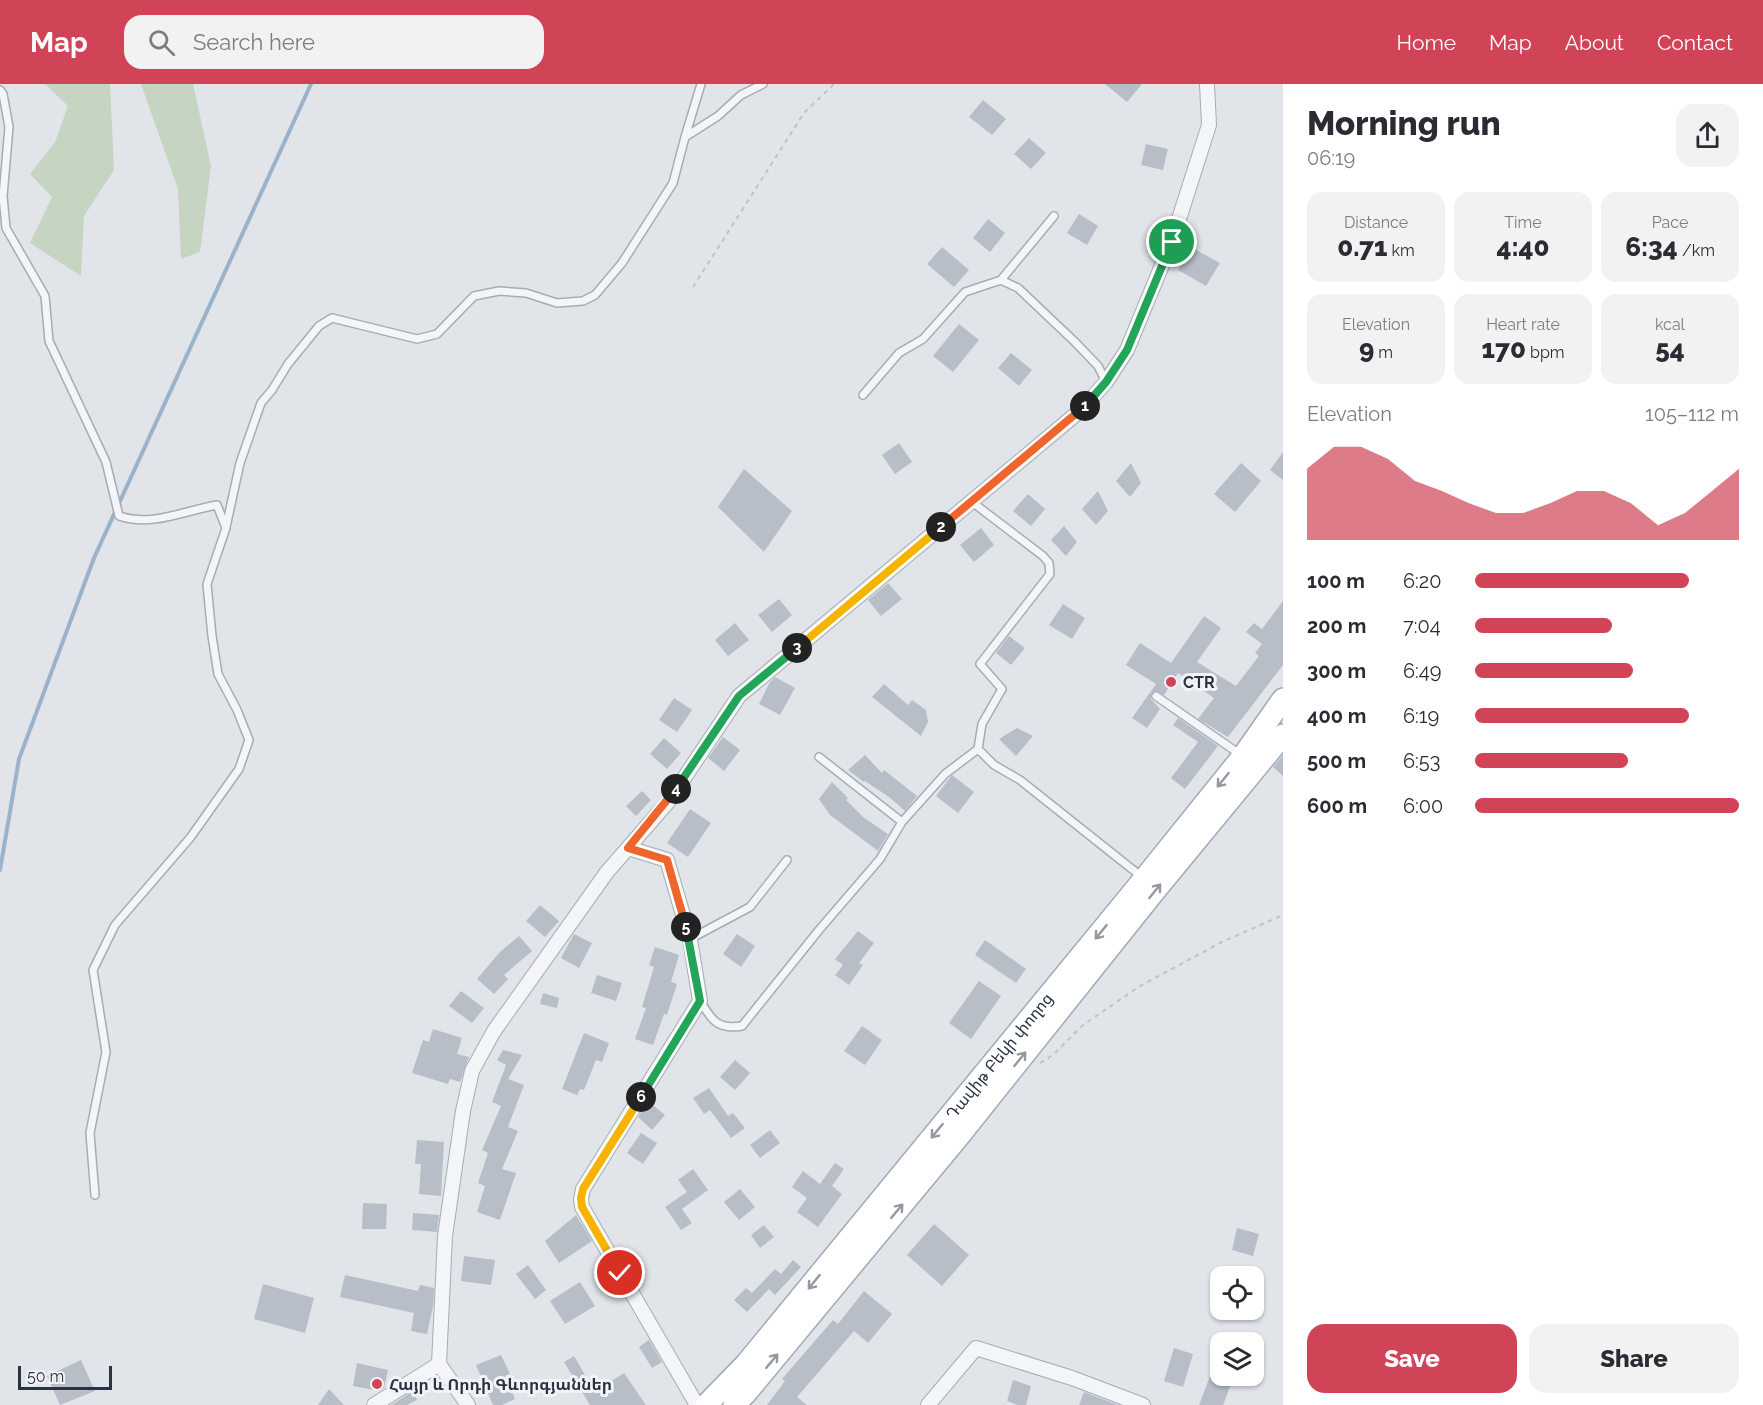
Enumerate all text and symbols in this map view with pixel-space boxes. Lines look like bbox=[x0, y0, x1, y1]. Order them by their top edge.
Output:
search box bbox=[124, 15, 544, 69]
text: Map bbox=[30, 26, 88, 59]
icon: search bbox=[145, 26, 178, 59]
text: Search here bbox=[193, 29, 315, 55]
text: Home bbox=[1397, 30, 1456, 55]
text: Map bbox=[1489, 30, 1532, 55]
text: About bbox=[1565, 30, 1624, 55]
text: Contact bbox=[1657, 30, 1733, 55]
text: Morning run bbox=[1307, 104, 1501, 143]
button: share bbox=[1676, 104, 1739, 167]
text: 06:19 bbox=[1307, 146, 1355, 170]
text: Distance bbox=[1344, 213, 1408, 232]
text: Time bbox=[1504, 213, 1542, 232]
text: Pace bbox=[1652, 213, 1688, 232]
pin bbox=[1146, 216, 1197, 267]
icon: arrive bbox=[1155, 225, 1188, 258]
text: 0.71 bbox=[1337, 232, 1387, 262]
text: 4:40 bbox=[1496, 232, 1550, 262]
text: 6:34 bbox=[1625, 232, 1678, 262]
text: km bbox=[1387, 241, 1415, 260]
text: /km bbox=[1678, 241, 1715, 260]
text: Elevation bbox=[1342, 315, 1410, 334]
text: Heart rate bbox=[1486, 315, 1560, 334]
text: kcal bbox=[1655, 315, 1685, 334]
text: 9 bbox=[1359, 334, 1374, 364]
text: 170 bbox=[1482, 334, 1526, 364]
text: 54 bbox=[1655, 334, 1685, 364]
text: m bbox=[1374, 343, 1393, 362]
text: bpm bbox=[1526, 343, 1564, 362]
pin: 1 bbox=[1070, 391, 1100, 421]
text: 1 bbox=[1081, 396, 1089, 415]
text: Elevation bbox=[1307, 402, 1392, 426]
text: 105–112 m bbox=[1645, 402, 1739, 426]
pin: 2 bbox=[926, 512, 956, 542]
text: 2 bbox=[936, 517, 946, 536]
text: 100 m bbox=[1307, 569, 1365, 593]
text: 6:20 bbox=[1403, 569, 1441, 593]
text: 200 m bbox=[1307, 614, 1366, 638]
text: 7:04 bbox=[1403, 614, 1441, 638]
pin: 3 bbox=[782, 633, 812, 663]
text: 3 bbox=[793, 638, 801, 657]
text: 300 m bbox=[1307, 659, 1366, 683]
text: 6:49 bbox=[1403, 659, 1441, 683]
place label: CTR bbox=[1183, 673, 1215, 692]
marker: CTR bbox=[1164, 675, 1178, 689]
text: 400 m bbox=[1307, 704, 1366, 728]
text: 6:19 bbox=[1403, 704, 1439, 728]
text: 500 m bbox=[1307, 749, 1366, 773]
text: 6:53 bbox=[1403, 749, 1440, 773]
one-way arrow bbox=[1217, 772, 1230, 788]
pin: 4 bbox=[661, 774, 691, 804]
text: 4 bbox=[671, 779, 681, 798]
text: 600 m bbox=[1307, 794, 1367, 818]
text: 6:00 bbox=[1403, 794, 1443, 818]
one-way arrow bbox=[1148, 884, 1162, 899]
pin: 5 bbox=[671, 912, 701, 942]
text: 5 bbox=[682, 917, 690, 936]
one-way arrow bbox=[1094, 924, 1108, 939]
street label: Դավիթ Բեկի փողոց bbox=[942, 989, 1057, 1123]
one-way arrow bbox=[1013, 1052, 1026, 1068]
pin: 6 bbox=[626, 1082, 656, 1112]
text: 6 bbox=[636, 1087, 646, 1106]
one-way arrow bbox=[931, 1123, 944, 1139]
one-way arrow bbox=[890, 1204, 904, 1219]
pin bbox=[594, 1247, 645, 1298]
icon: check bbox=[603, 1256, 636, 1289]
map controls bbox=[1210, 1266, 1264, 1386]
button: locate bbox=[1210, 1266, 1264, 1320]
one-way arrow bbox=[807, 1274, 820, 1290]
button: Save bbox=[1307, 1324, 1517, 1393]
button: Share bbox=[1529, 1324, 1739, 1393]
button: layers bbox=[1210, 1332, 1264, 1386]
one-way arrow bbox=[766, 1353, 779, 1369]
scale bar bbox=[18, 1363, 112, 1390]
text: 50 m bbox=[27, 1367, 64, 1386]
place label: Հայր և Որդի Գևորգյաններ bbox=[389, 1375, 612, 1394]
marker: Հայր և Որդի Գևորգյաններ bbox=[370, 1377, 384, 1391]

